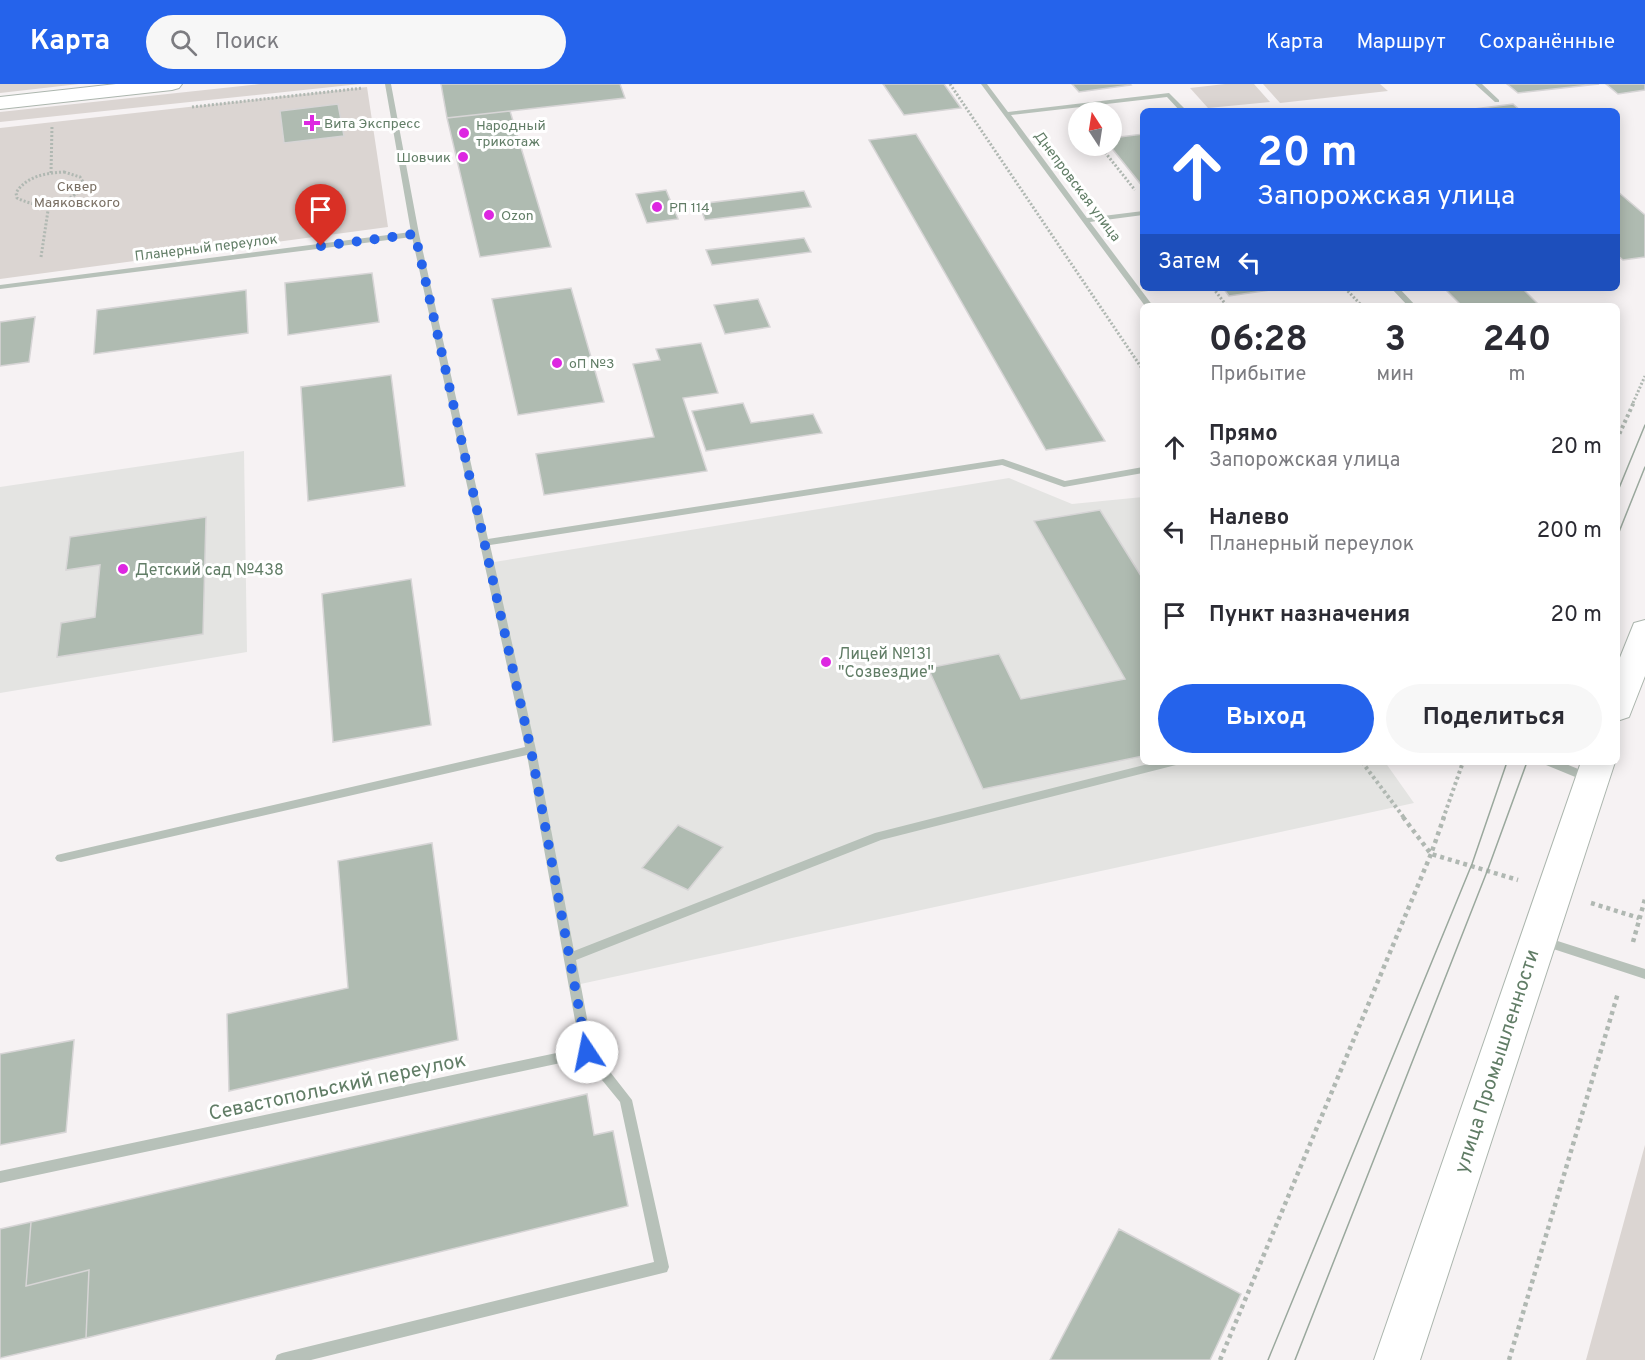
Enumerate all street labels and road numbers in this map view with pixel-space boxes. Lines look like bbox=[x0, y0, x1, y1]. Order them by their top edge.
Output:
street label: Днепровская улица bbox=[1030, 128, 1124, 245]
street label: Планерный переулок bbox=[134, 231, 279, 266]
street label: улица Промышленности bbox=[1449, 946, 1546, 1177]
street label: Севастопольский переулок bbox=[206, 1048, 468, 1128]

